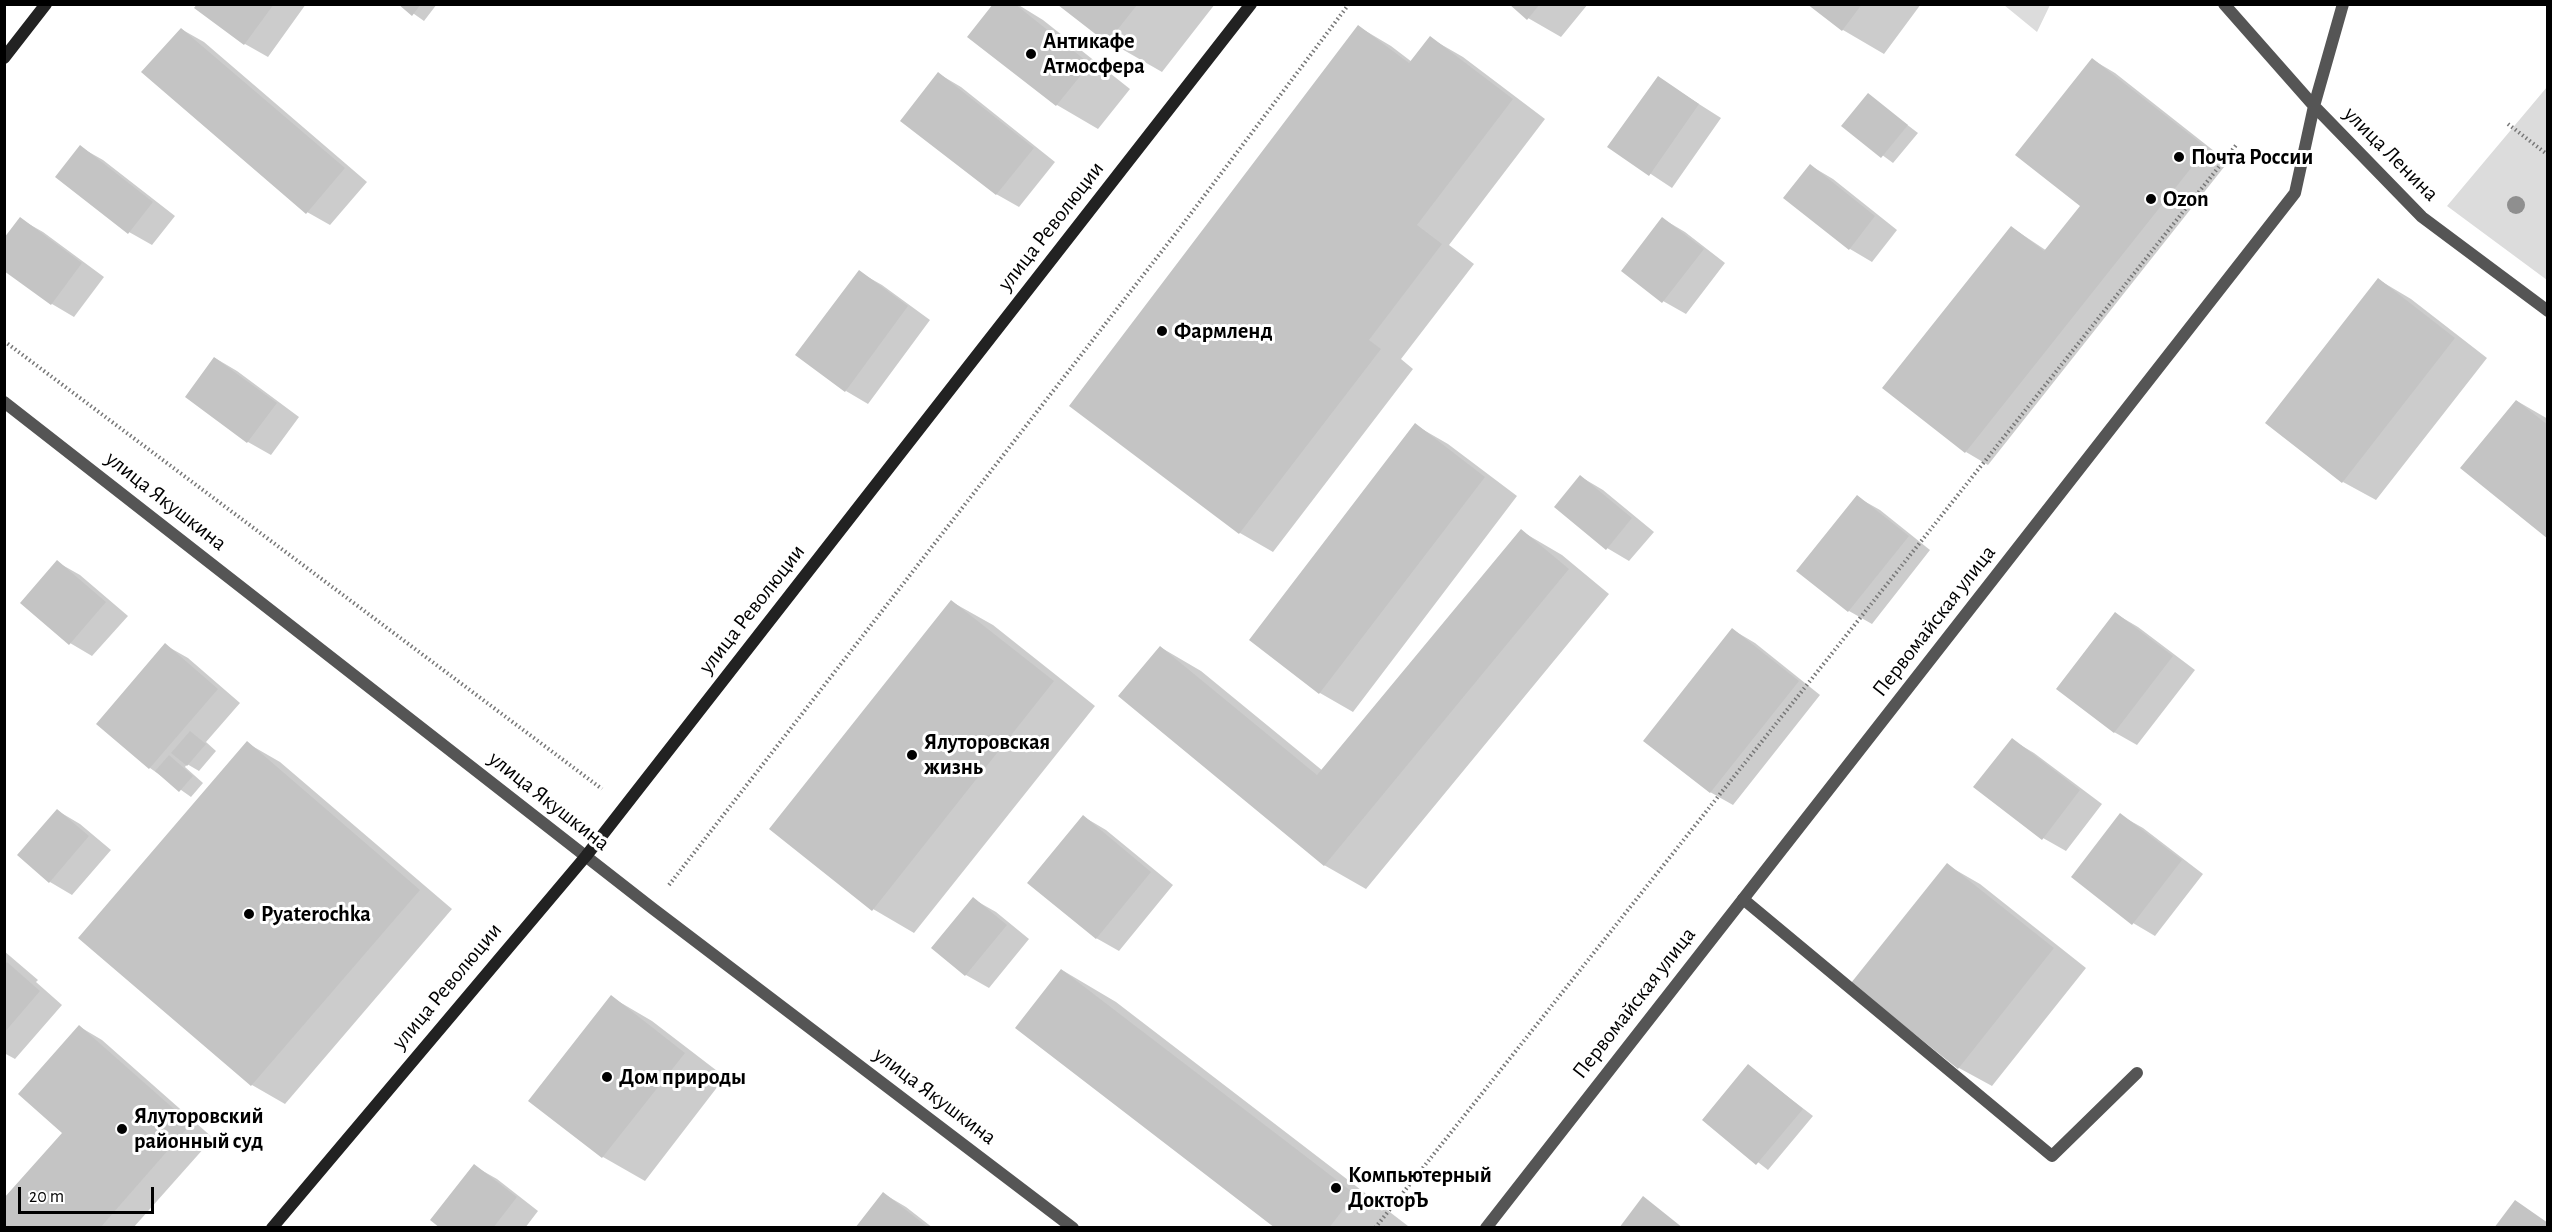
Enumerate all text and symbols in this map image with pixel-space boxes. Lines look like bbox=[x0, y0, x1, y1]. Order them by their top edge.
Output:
place label: Антикафе Атмосфера bbox=[1043, 28, 1145, 80]
marker: Антикафе Атмосфера bbox=[1024, 47, 1038, 61]
street label: улица Ленина bbox=[2338, 101, 2444, 207]
place label: Почта России bbox=[2191, 144, 2313, 170]
marker: Почта России bbox=[2172, 150, 2186, 164]
street label: улица Революции bbox=[992, 156, 1110, 296]
place label: Ozon bbox=[2163, 186, 2209, 212]
marker: Ozon bbox=[2144, 192, 2158, 206]
place label: Фармленд bbox=[1174, 318, 1273, 344]
marker: Фармленд bbox=[1155, 324, 1169, 338]
street label: улица Якушкина bbox=[100, 445, 232, 557]
street label: улица Революции bbox=[693, 539, 811, 679]
street label: Первомайская улица bbox=[1867, 540, 2001, 702]
place label: Ялуторовская жизнь bbox=[924, 729, 1050, 780]
street label: улица Якушкина bbox=[483, 745, 615, 857]
marker: Ялуторовская жизнь bbox=[905, 748, 919, 762]
place label: Pyaterochka bbox=[261, 901, 371, 927]
marker: Pyaterochka bbox=[242, 907, 256, 921]
street label: улица Революции bbox=[386, 917, 508, 1055]
street label: Первомайская улица bbox=[1567, 922, 1701, 1084]
street label: улица Якушкина bbox=[869, 1041, 1001, 1151]
place label: Дом природы bbox=[619, 1064, 746, 1090]
marker: Дом природы bbox=[600, 1070, 614, 1084]
place label: Ялуторовский районный суд bbox=[134, 1103, 264, 1154]
marker: Ялуторовский районный суд bbox=[115, 1122, 129, 1136]
place label: Компьютерный ДокторЪ bbox=[1348, 1162, 1492, 1214]
scale bar bbox=[21, 1175, 158, 1213]
marker: Компьютерный ДокторЪ bbox=[1329, 1181, 1343, 1195]
text: 20 m bbox=[29, 1188, 64, 1206]

